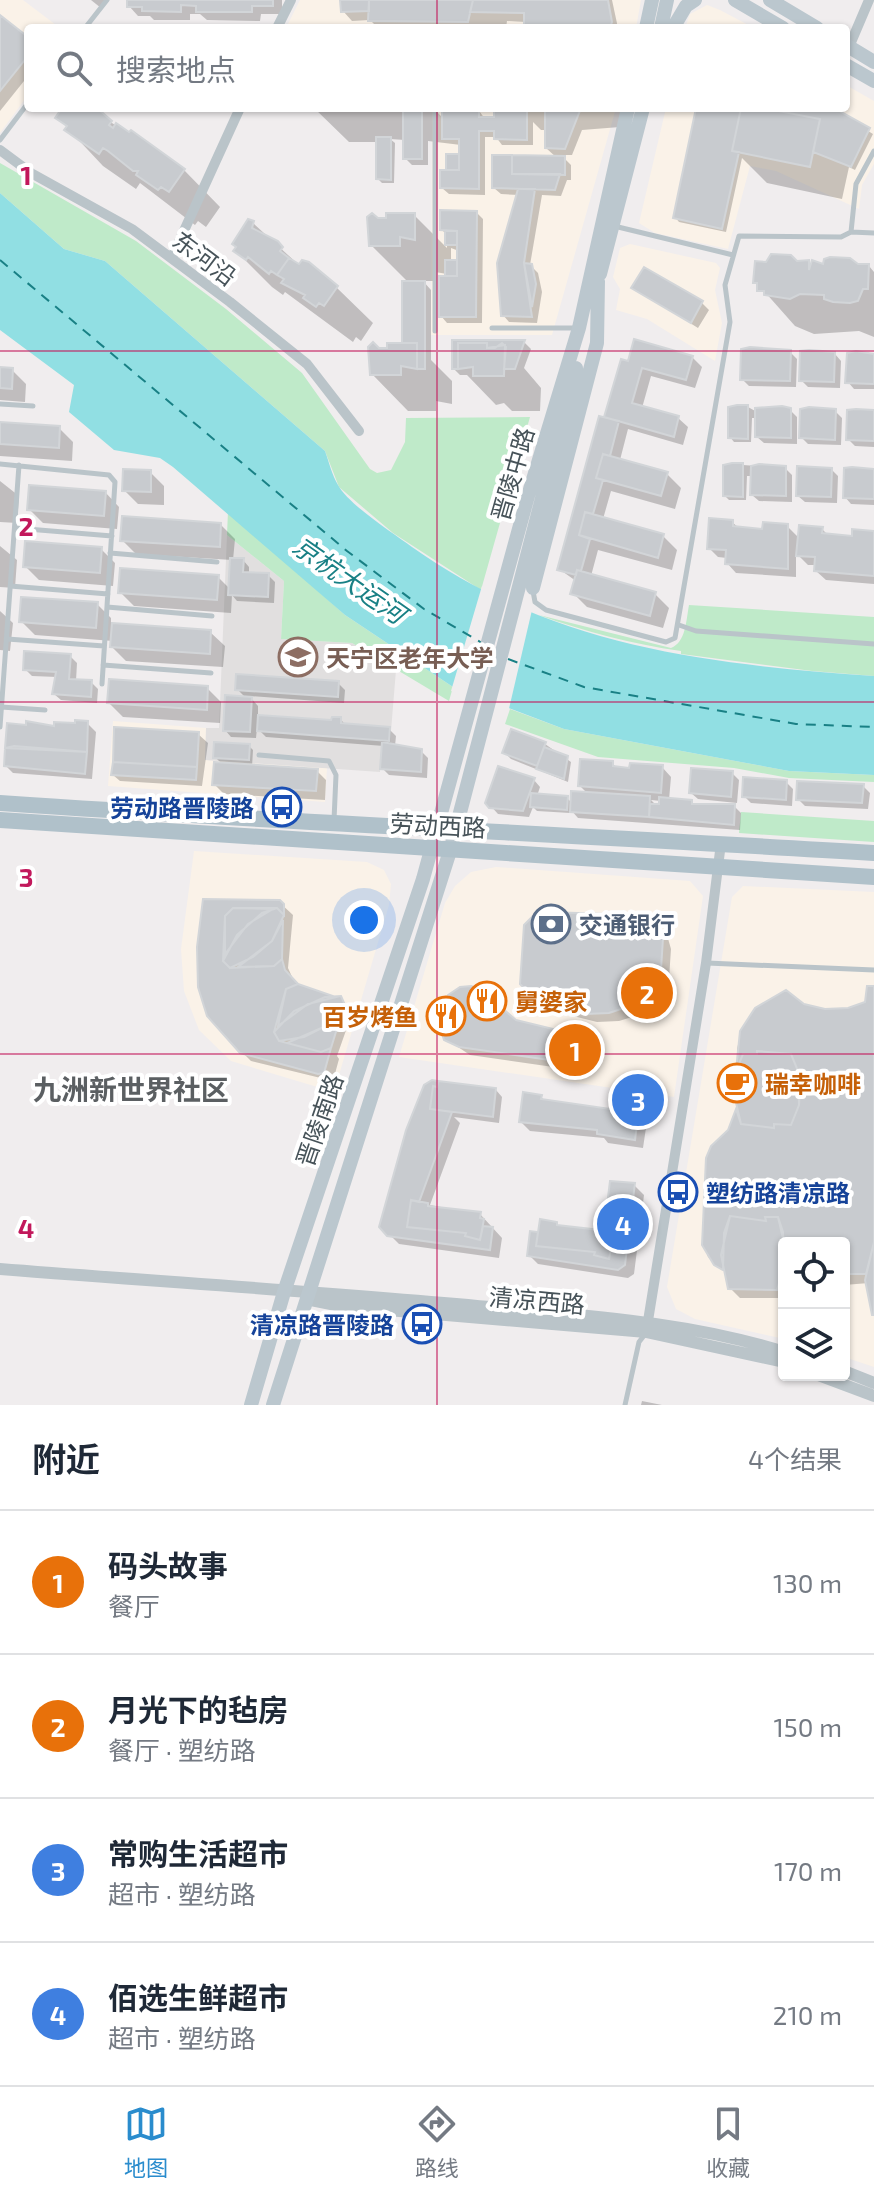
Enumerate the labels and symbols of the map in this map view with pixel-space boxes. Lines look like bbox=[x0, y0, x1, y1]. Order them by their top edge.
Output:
text: 1 bbox=[20, 159, 32, 190]
street label: 东河沿 bbox=[168, 225, 242, 291]
street label: 晋陵中路 bbox=[485, 424, 539, 524]
text: 2 bbox=[18, 510, 34, 541]
water label: 京杭大运河 bbox=[288, 529, 416, 632]
school or university icon: 天宁区老年大学 bbox=[277, 636, 319, 678]
place label: 天宁区老年大学 bbox=[326, 643, 494, 672]
bus stop icon: 劳动路晋陵路 bbox=[261, 786, 303, 828]
place label: 劳动路晋陵路 bbox=[110, 793, 254, 822]
street label: 劳动西路 bbox=[389, 808, 487, 842]
text: 3 bbox=[19, 861, 33, 892]
your location bbox=[344, 900, 384, 940]
bank icon: 交通银行 bbox=[530, 903, 572, 945]
place label: 交通银行 bbox=[579, 910, 675, 939]
pin: 2 bbox=[621, 963, 673, 1023]
restaurant icon: 舅婆家 bbox=[466, 980, 508, 1022]
place label: 舅婆家 bbox=[515, 987, 587, 1016]
restaurant icon: 百岁烤鱼 bbox=[425, 995, 467, 1037]
place label: 百岁烤鱼 bbox=[322, 1002, 418, 1031]
pin: 1 bbox=[549, 1020, 601, 1080]
cafe icon: 瑞幸咖啡 bbox=[716, 1062, 758, 1104]
place label: 瑞幸咖啡 bbox=[765, 1069, 861, 1098]
street label: 晋陵南路 bbox=[290, 1070, 348, 1170]
pin: 3 bbox=[612, 1070, 664, 1130]
district label: 九洲新世界社区 bbox=[33, 1072, 229, 1106]
bus stop icon: 塑纺路清凉路 bbox=[657, 1171, 699, 1213]
place label: 塑纺路清凉路 bbox=[706, 1178, 850, 1207]
pin: 4 bbox=[597, 1194, 649, 1254]
text: 4 bbox=[18, 1212, 34, 1243]
street label: 清凉西路 bbox=[488, 1281, 586, 1319]
bus stop icon: 清凉路晋陵路 bbox=[401, 1303, 443, 1345]
place label: 清凉路晋陵路 bbox=[250, 1310, 394, 1339]

